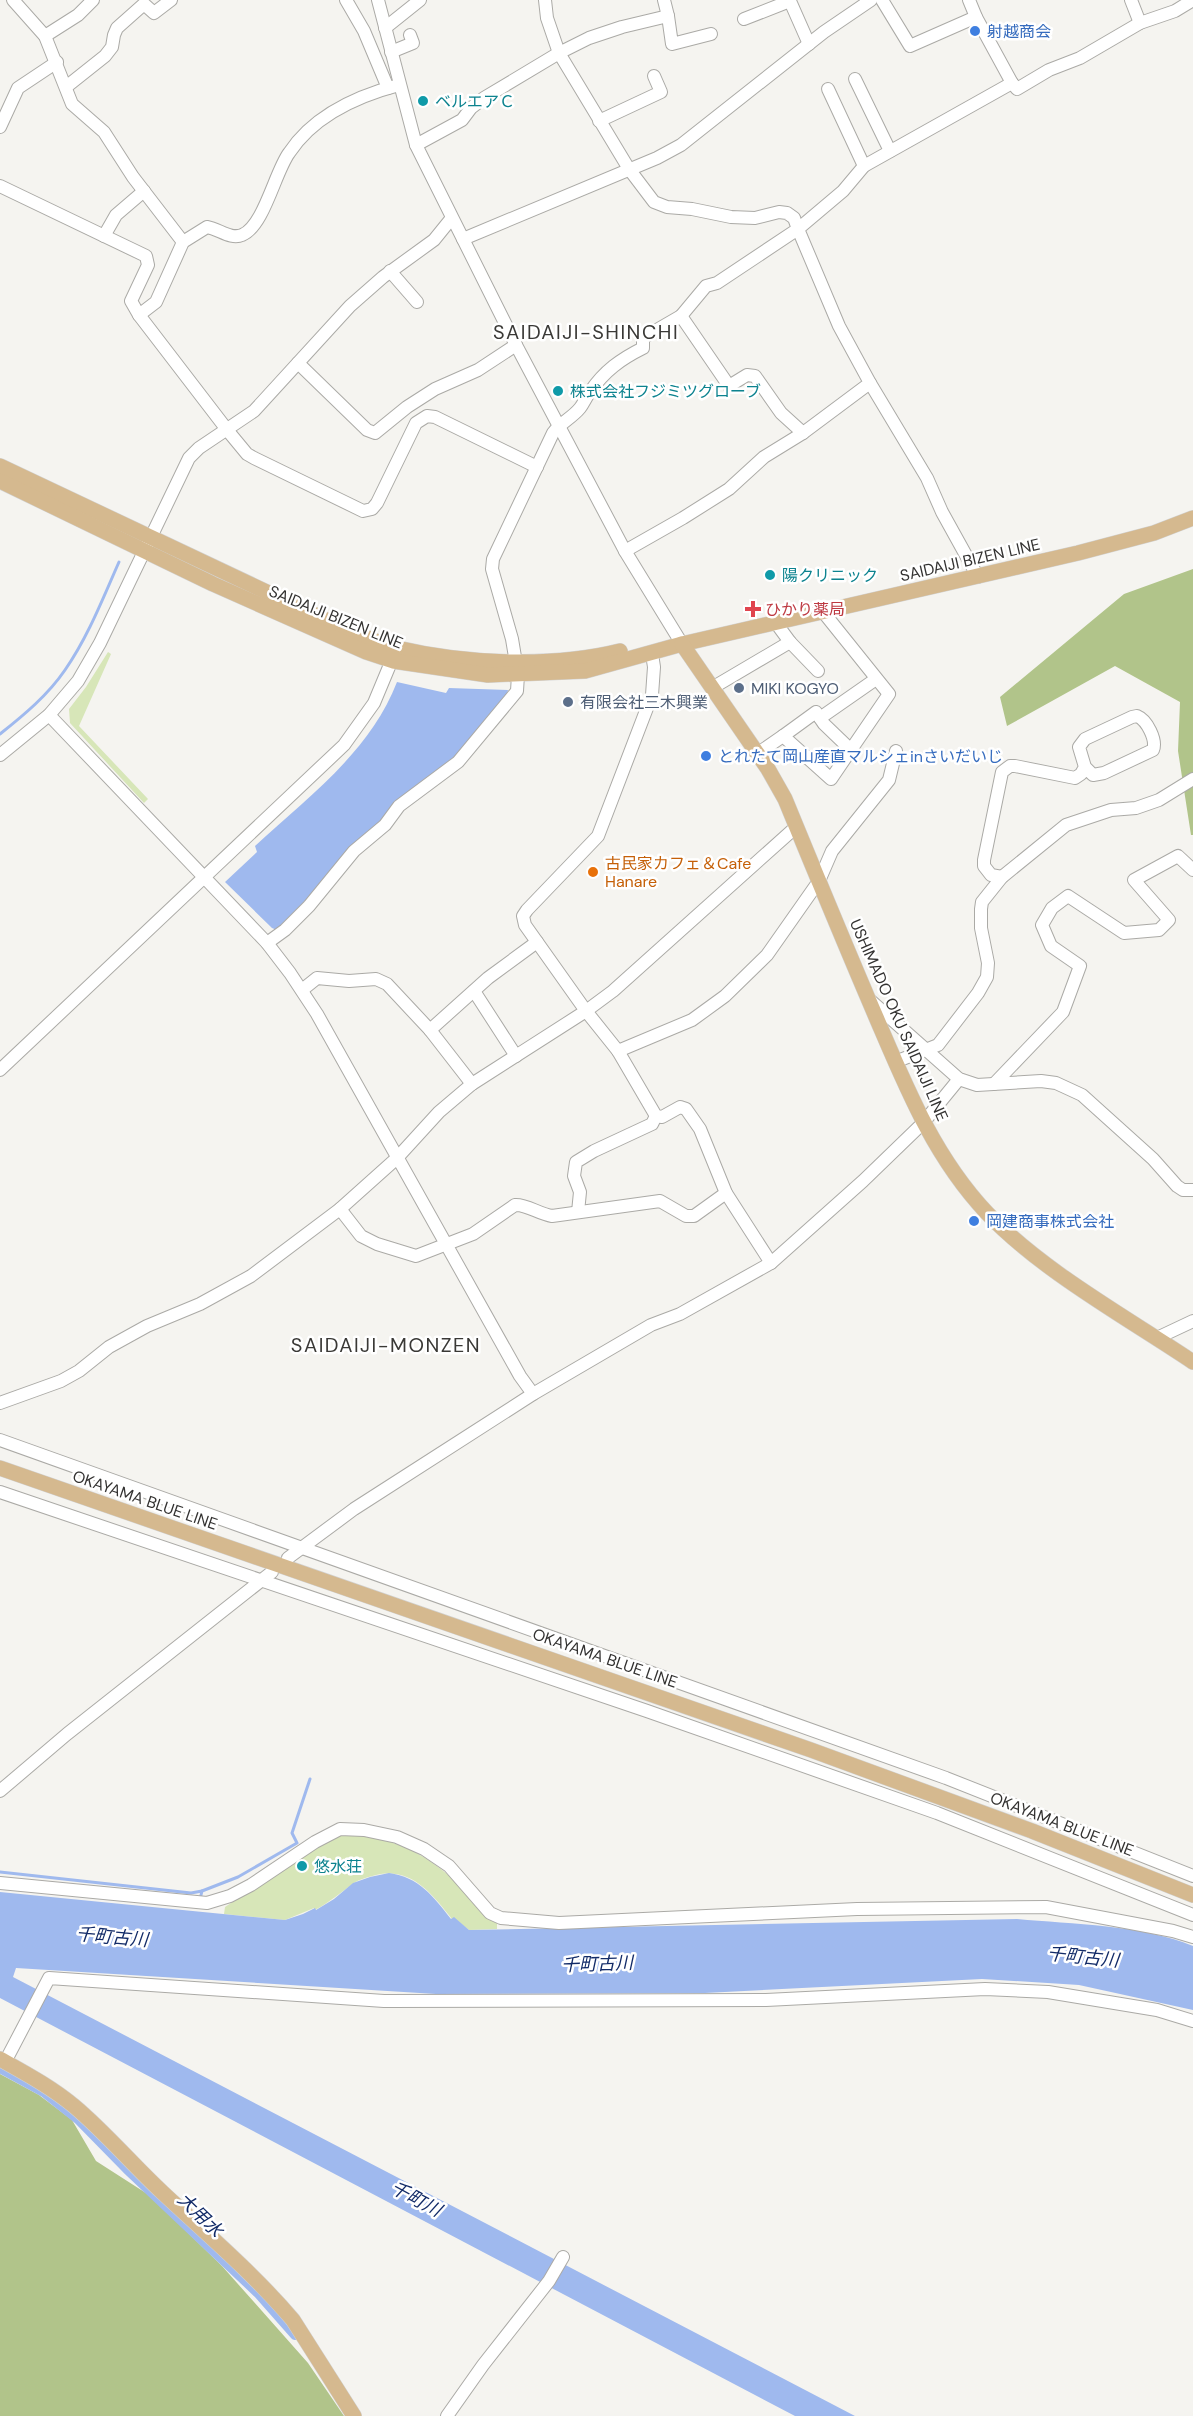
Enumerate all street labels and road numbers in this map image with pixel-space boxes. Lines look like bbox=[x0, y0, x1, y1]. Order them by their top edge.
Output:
street label: SAIDAIJI BIZEN LINE bbox=[898, 534, 1042, 586]
street label: SAIDAIJI BIZEN LINE bbox=[266, 580, 406, 654]
street label: USHIMADO OKU SAIDAIJI LINE bbox=[845, 916, 953, 1124]
street label: OKAYAMA BLUE LINE bbox=[70, 1465, 220, 1535]
street label: OKAYAMA BLUE LINE bbox=[530, 1623, 680, 1693]
street label: OKAYAMA BLUE LINE bbox=[987, 1787, 1137, 1861]

